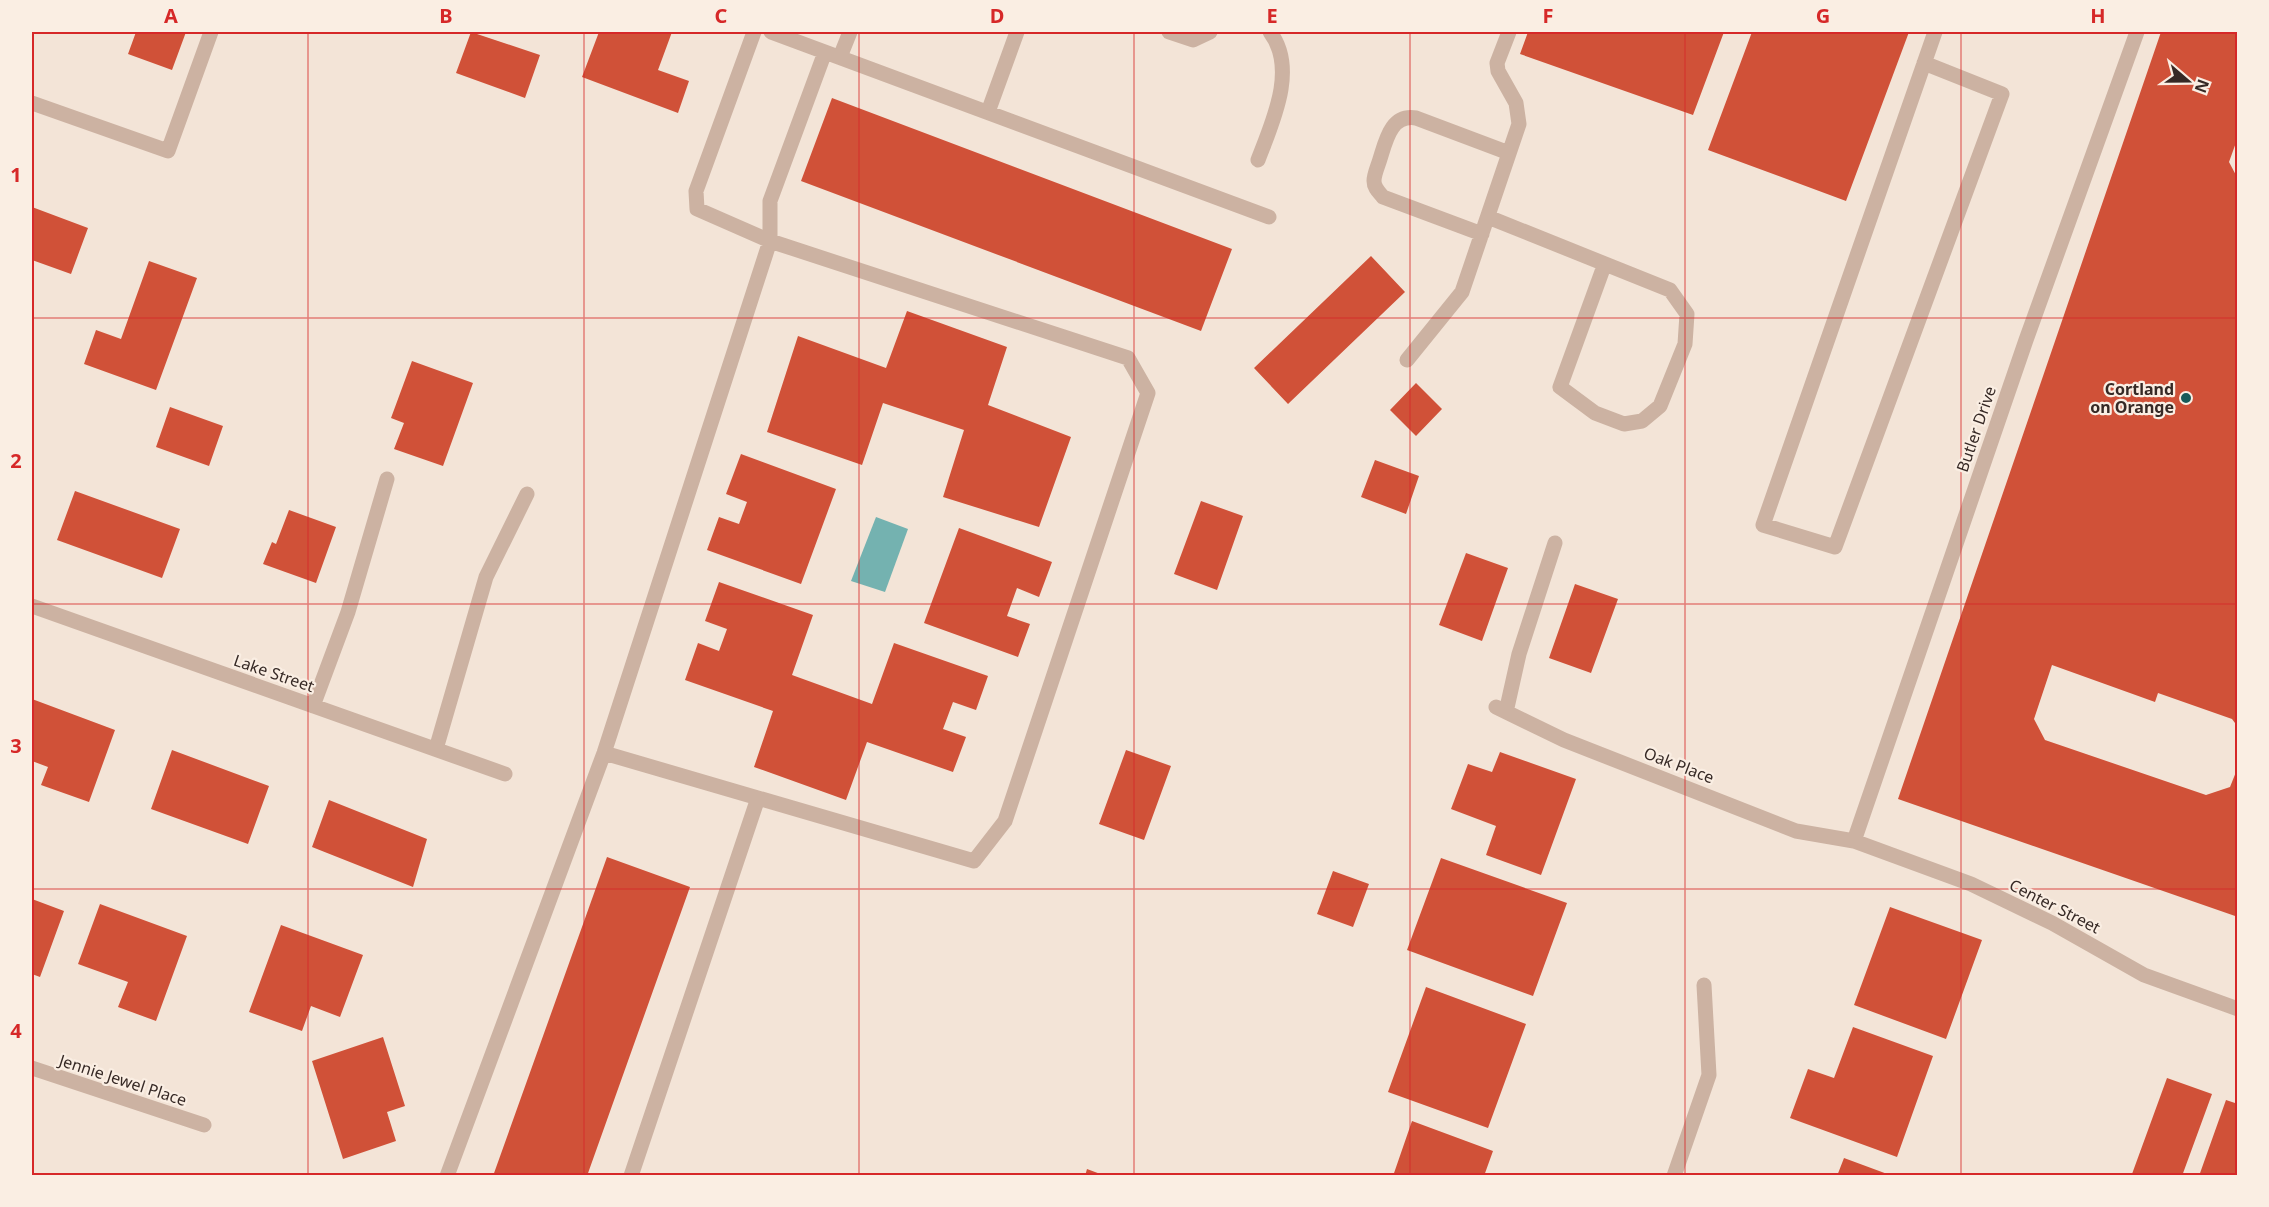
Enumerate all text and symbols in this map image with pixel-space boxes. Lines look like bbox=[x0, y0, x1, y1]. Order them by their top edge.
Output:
text: A bbox=[164, 2, 178, 29]
text: B bbox=[439, 2, 453, 29]
text: C bbox=[715, 2, 728, 29]
text: D bbox=[990, 2, 1004, 29]
text: E bbox=[1266, 2, 1278, 29]
text: F bbox=[1543, 2, 1553, 29]
text: G bbox=[1816, 2, 1830, 29]
text: H bbox=[2090, 2, 2106, 29]
north arrow bbox=[2158, 51, 2218, 111]
text: N bbox=[2190, 76, 2215, 96]
text: 1 bbox=[10, 161, 22, 188]
place label: Cortland on Orange bbox=[2090, 378, 2174, 418]
street label: Butler Drive bbox=[1951, 383, 2001, 475]
marker: Cortland on Orange bbox=[2179, 391, 2193, 405]
text: 2 bbox=[10, 447, 22, 474]
street label: Lake Street bbox=[231, 649, 317, 697]
text: 3 bbox=[10, 732, 22, 759]
street label: Oak Place bbox=[1641, 742, 1717, 788]
street label: Center Street bbox=[2006, 874, 2104, 938]
text: 4 bbox=[10, 1017, 22, 1044]
street label: Jennie Jewel Place bbox=[54, 1048, 190, 1111]

